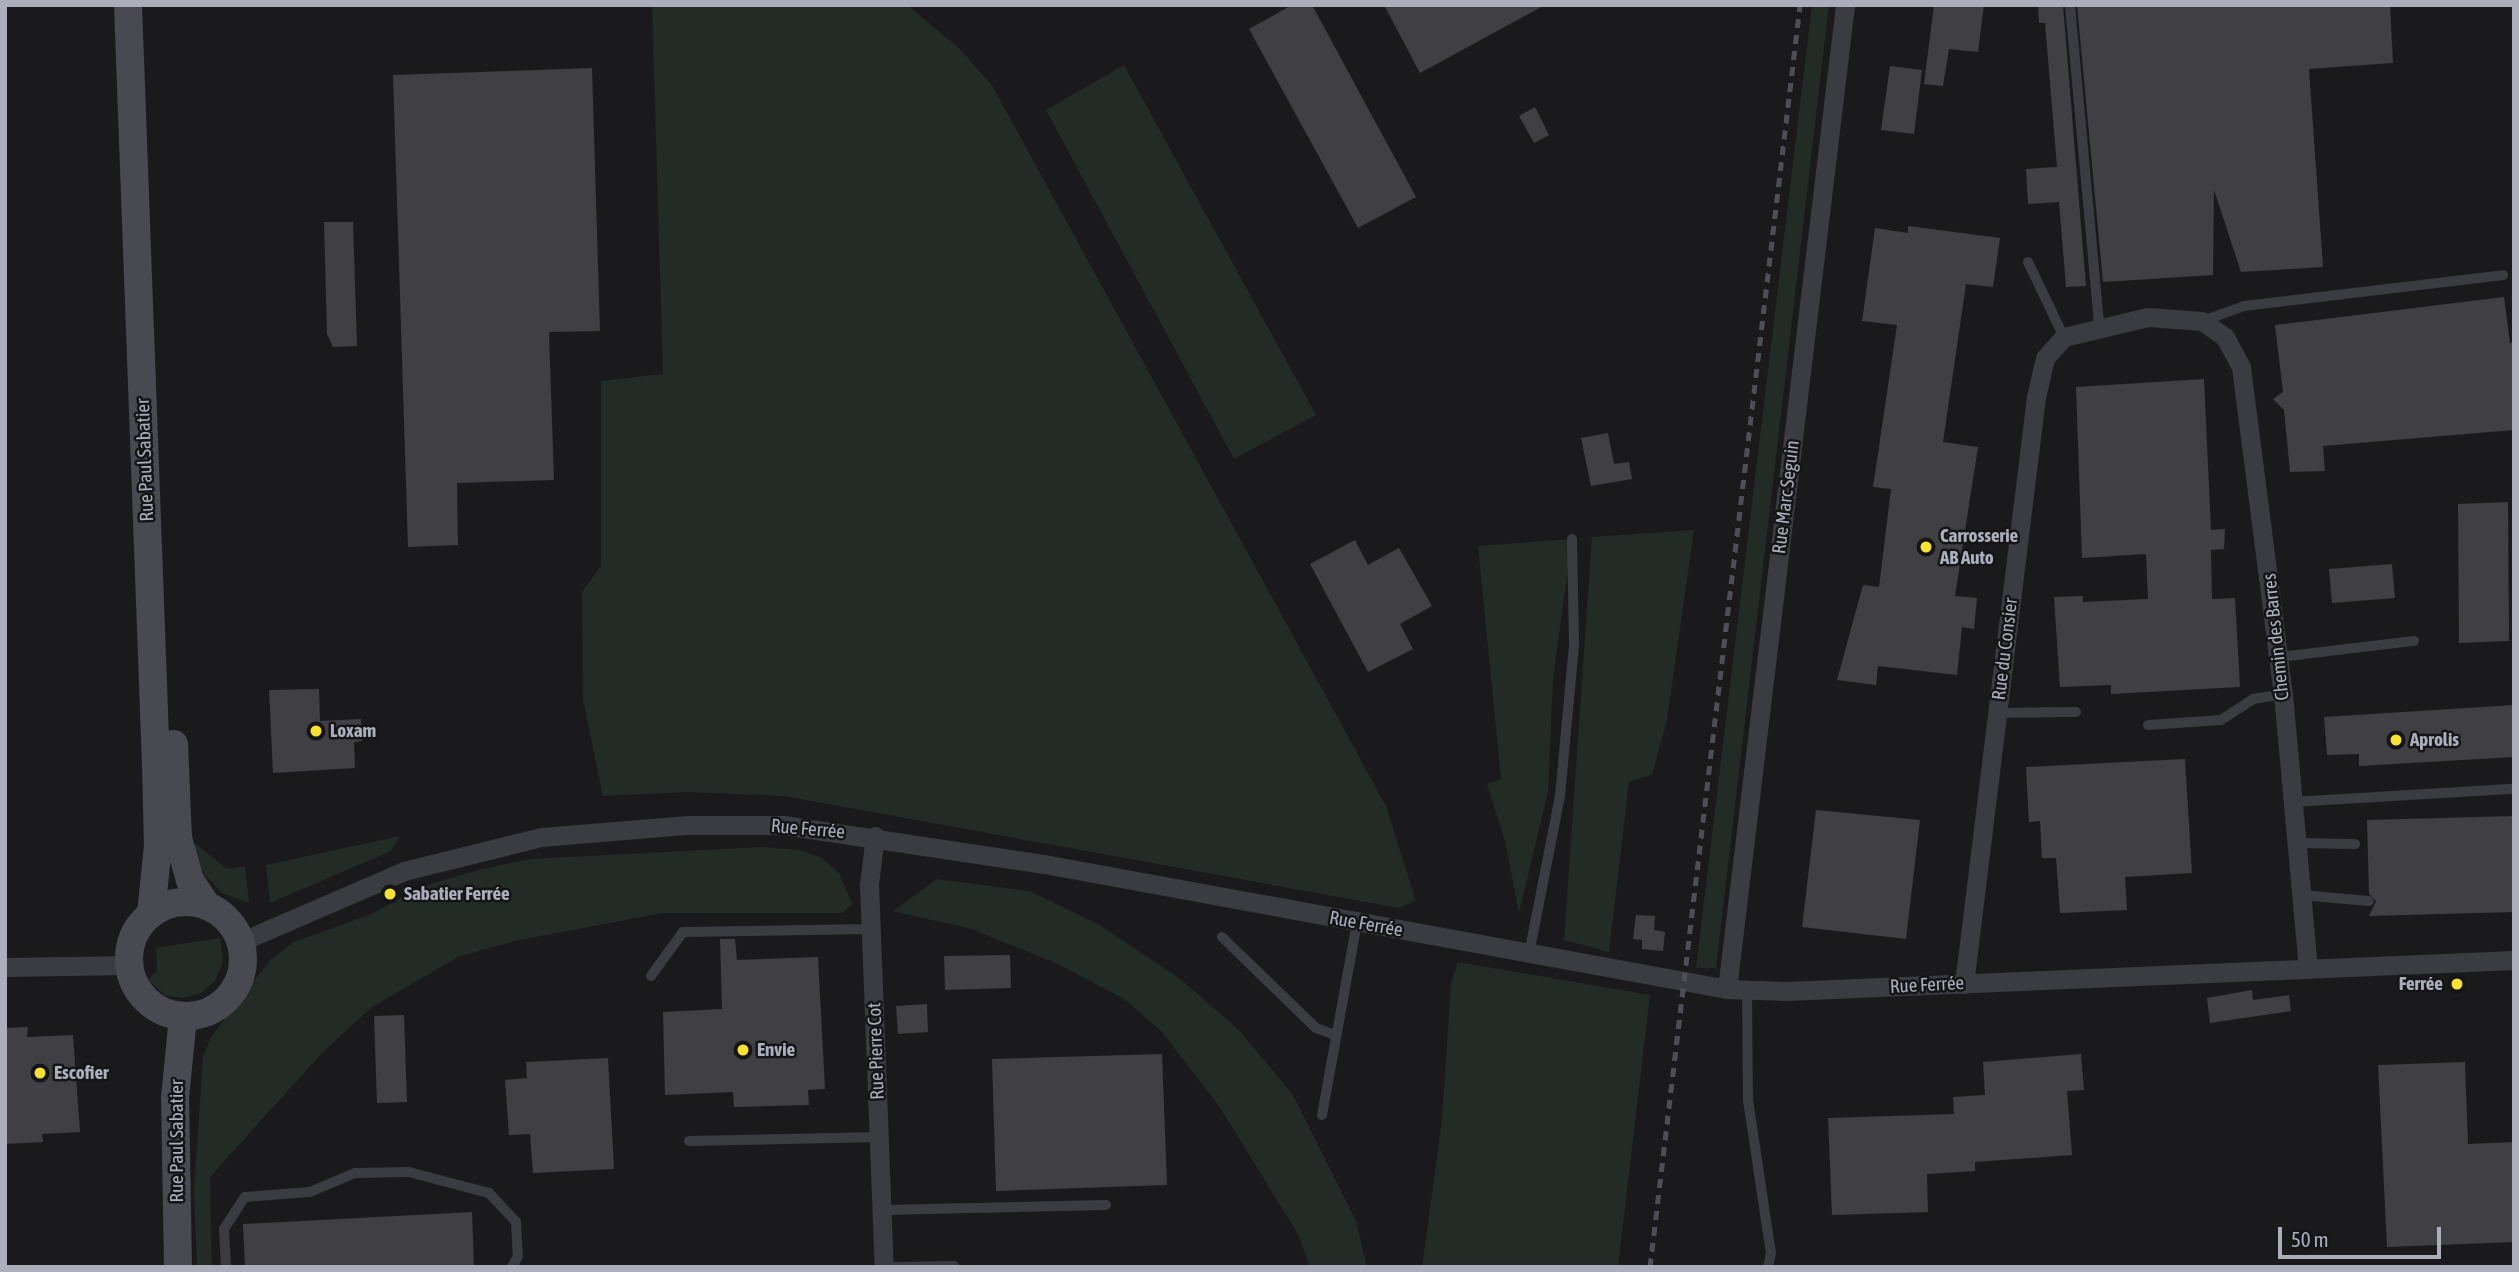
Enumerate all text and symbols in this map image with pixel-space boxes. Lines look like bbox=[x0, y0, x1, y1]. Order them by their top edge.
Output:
street label: Rue Paul Sabatier bbox=[131, 398, 159, 522]
street label: Rue Marc Seguin bbox=[1768, 439, 1804, 555]
place label: Carrosserie AB Auto bbox=[1940, 525, 2018, 569]
marker: Carrosserie AB Auto bbox=[1918, 539, 1934, 555]
street label: Chemin des Barres bbox=[2258, 572, 2294, 702]
street label: Rue du Consier bbox=[1987, 597, 2023, 701]
place label: Loxam bbox=[330, 720, 376, 742]
marker: Loxam bbox=[308, 723, 324, 739]
place label: Aprolis bbox=[2410, 729, 2459, 751]
marker: Aprolis bbox=[2388, 732, 2404, 748]
street label: Rue Ferrée bbox=[770, 814, 846, 844]
place label: Sabatier Ferrée bbox=[404, 883, 510, 905]
marker: Sabatier Ferrée bbox=[382, 886, 398, 902]
street label: Rue Ferrée bbox=[1327, 906, 1405, 942]
street label: Rue Ferrée bbox=[1889, 972, 1965, 998]
place label: Ferrée bbox=[2399, 973, 2443, 995]
marker: Ferrée bbox=[2449, 976, 2465, 992]
street label: Rue Pierre Cot bbox=[863, 1002, 889, 1100]
place label: Envie bbox=[757, 1039, 795, 1061]
marker: Envie bbox=[735, 1042, 751, 1058]
place label: Escofier bbox=[54, 1062, 109, 1084]
marker: Escofier bbox=[32, 1065, 48, 1081]
street label: Rue Paul Sabatier bbox=[166, 1079, 188, 1203]
scale bar bbox=[2281, 1212, 2444, 1256]
text: 50 m bbox=[2291, 1227, 2329, 1251]

